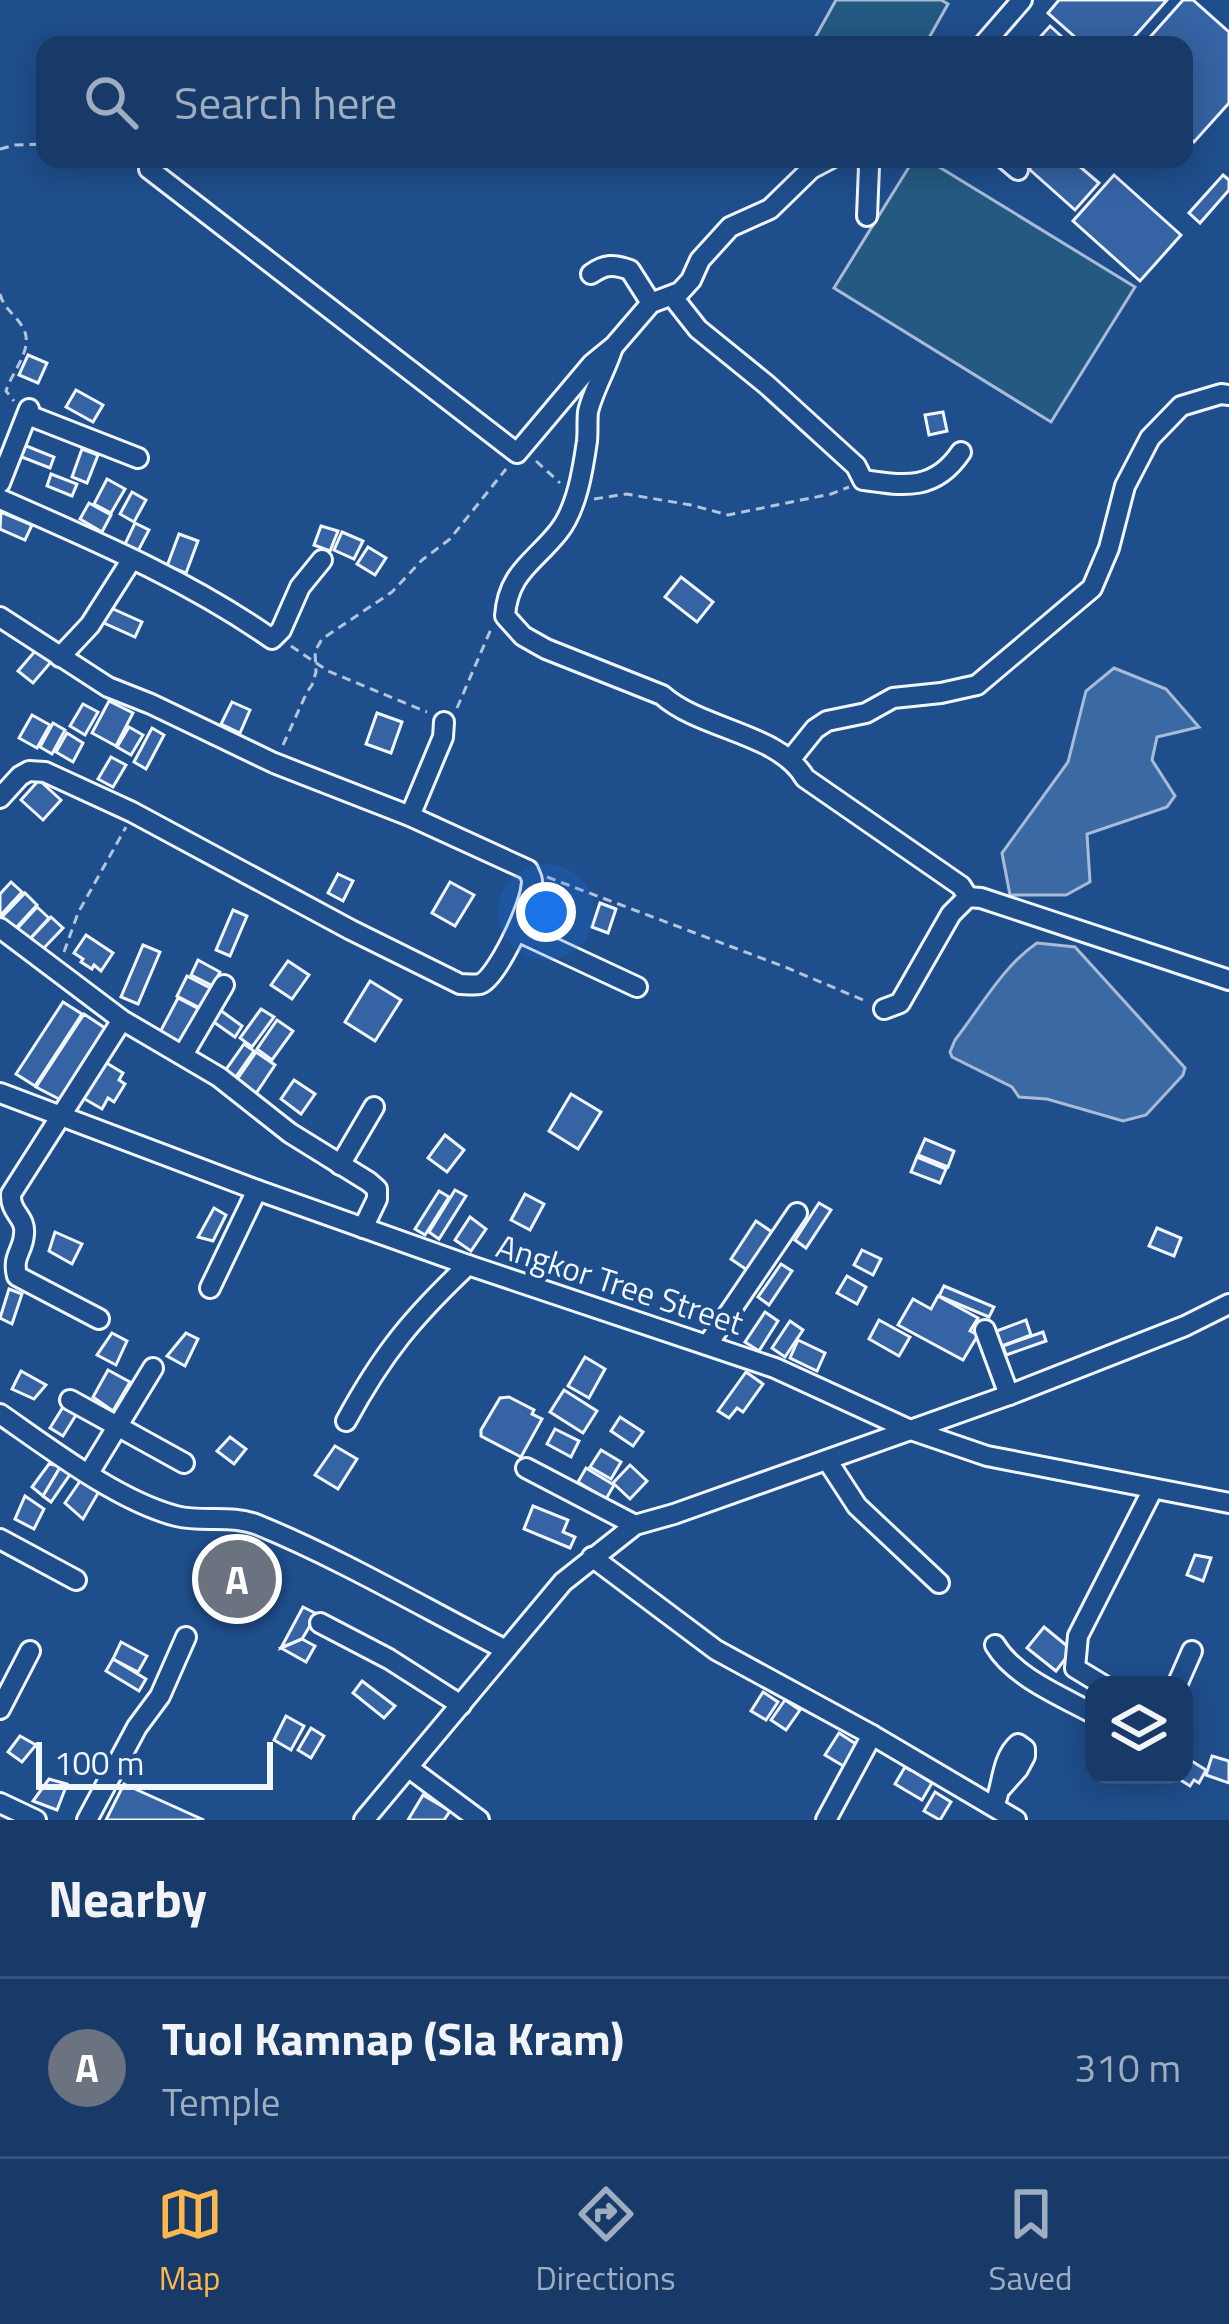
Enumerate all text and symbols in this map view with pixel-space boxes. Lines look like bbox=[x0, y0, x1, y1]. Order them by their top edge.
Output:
search box bbox=[36, 36, 1193, 168]
text: Search here bbox=[174, 68, 397, 136]
icon: search bbox=[78, 69, 144, 135]
your location bbox=[516, 882, 576, 942]
street label: Angkor Tree Street bbox=[490, 1220, 750, 1348]
pin: A bbox=[198, 1534, 276, 1624]
map controls bbox=[1085, 1676, 1193, 1784]
button: layers bbox=[1085, 1676, 1193, 1784]
scale bar bbox=[36, 1736, 273, 1789]
text: 100 m bbox=[54, 1738, 144, 1788]
text: Nearby bbox=[48, 1859, 207, 1937]
text: Tuol Kamnap (Sla Kram) bbox=[162, 2004, 624, 2072]
text: A bbox=[75, 2038, 99, 2097]
text: 310 m bbox=[1074, 2038, 1181, 2097]
text: Temple bbox=[162, 2072, 281, 2131]
tab: Map bbox=[157, 2181, 223, 2303]
tab: Directions bbox=[536, 2181, 676, 2303]
tab: Saved bbox=[989, 2181, 1072, 2303]

